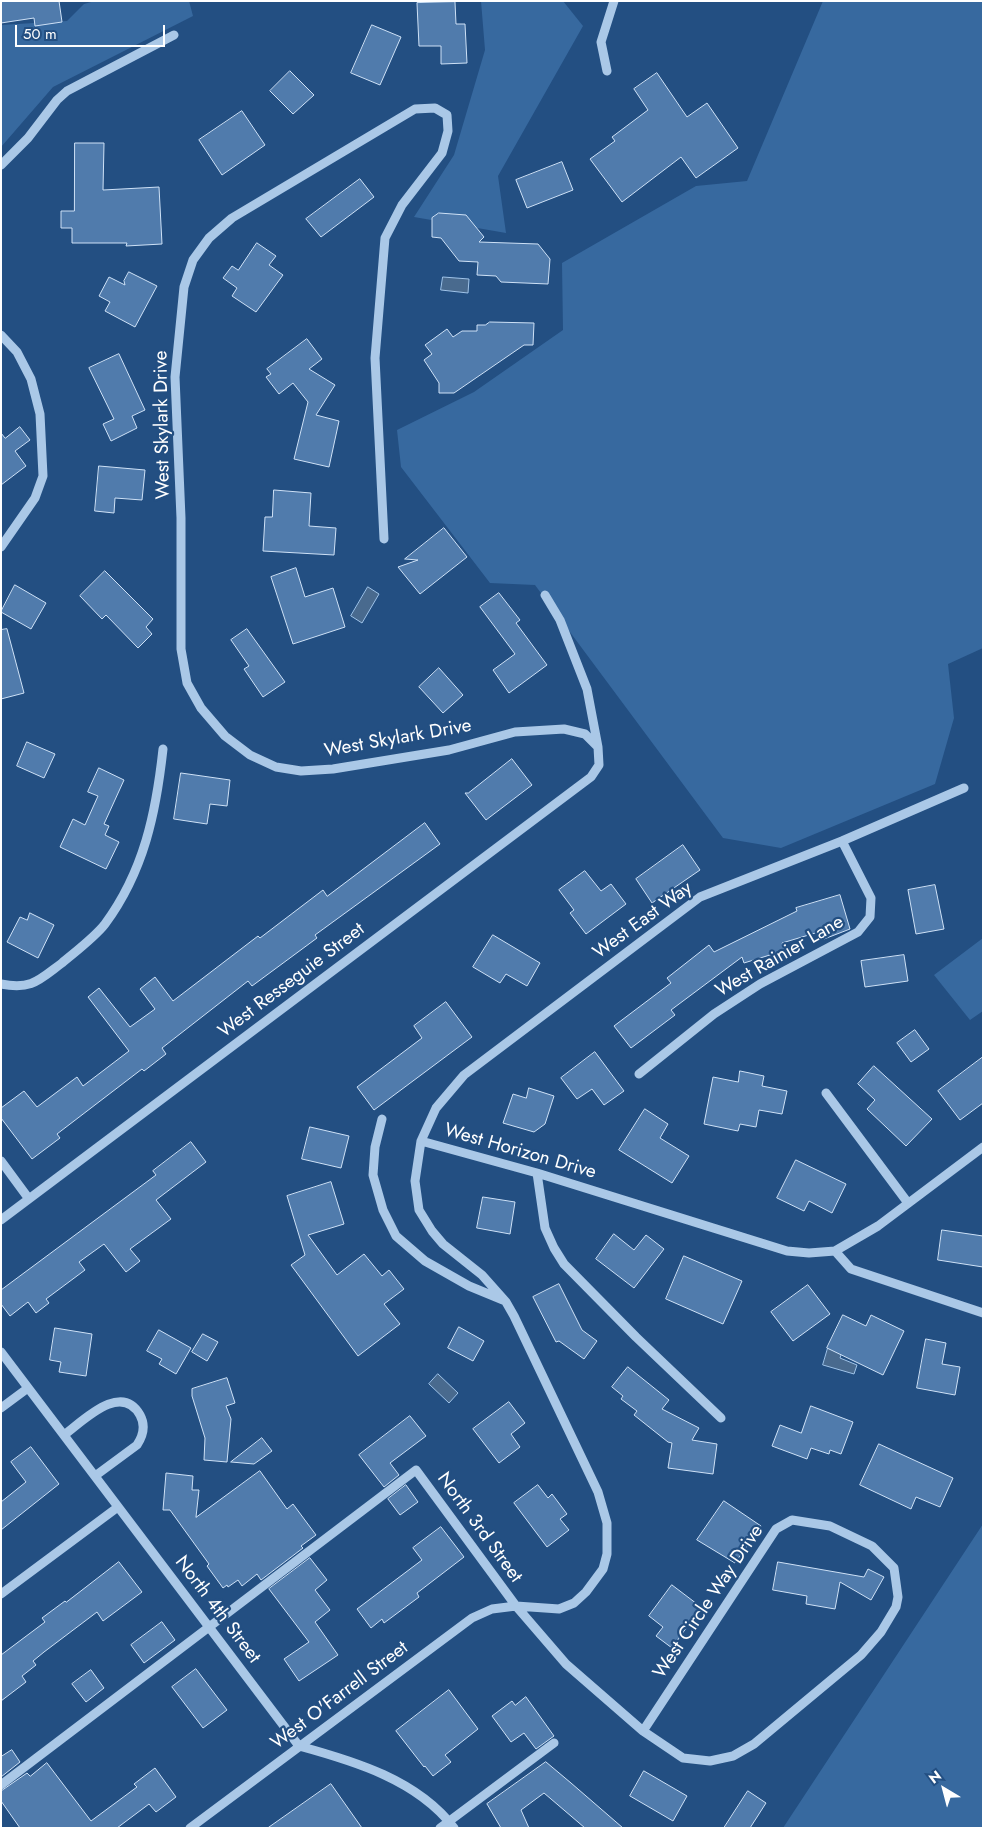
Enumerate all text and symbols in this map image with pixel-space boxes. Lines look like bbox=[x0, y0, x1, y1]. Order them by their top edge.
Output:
scale bar bbox=[18, 15, 168, 47]
text: 50 m bbox=[23, 23, 57, 45]
street label: West Skylark Drive bbox=[150, 350, 176, 500]
street label: West Skylark Drive bbox=[323, 715, 473, 763]
street label: West East Way bbox=[589, 877, 697, 965]
street label: West Rainier Lane bbox=[712, 911, 848, 1003]
street label: West Resseguie Street bbox=[214, 919, 370, 1043]
street label: West Horizon Drive bbox=[441, 1119, 599, 1185]
street label: North 3rd Street bbox=[431, 1468, 527, 1588]
street label: West Circle Way Drive bbox=[649, 1521, 769, 1683]
street label: North 4th Street bbox=[169, 1552, 265, 1668]
street label: West O'Farrell Street bbox=[267, 1637, 413, 1755]
north arrow bbox=[919, 1764, 969, 1814]
text: N bbox=[925, 1766, 945, 1788]

